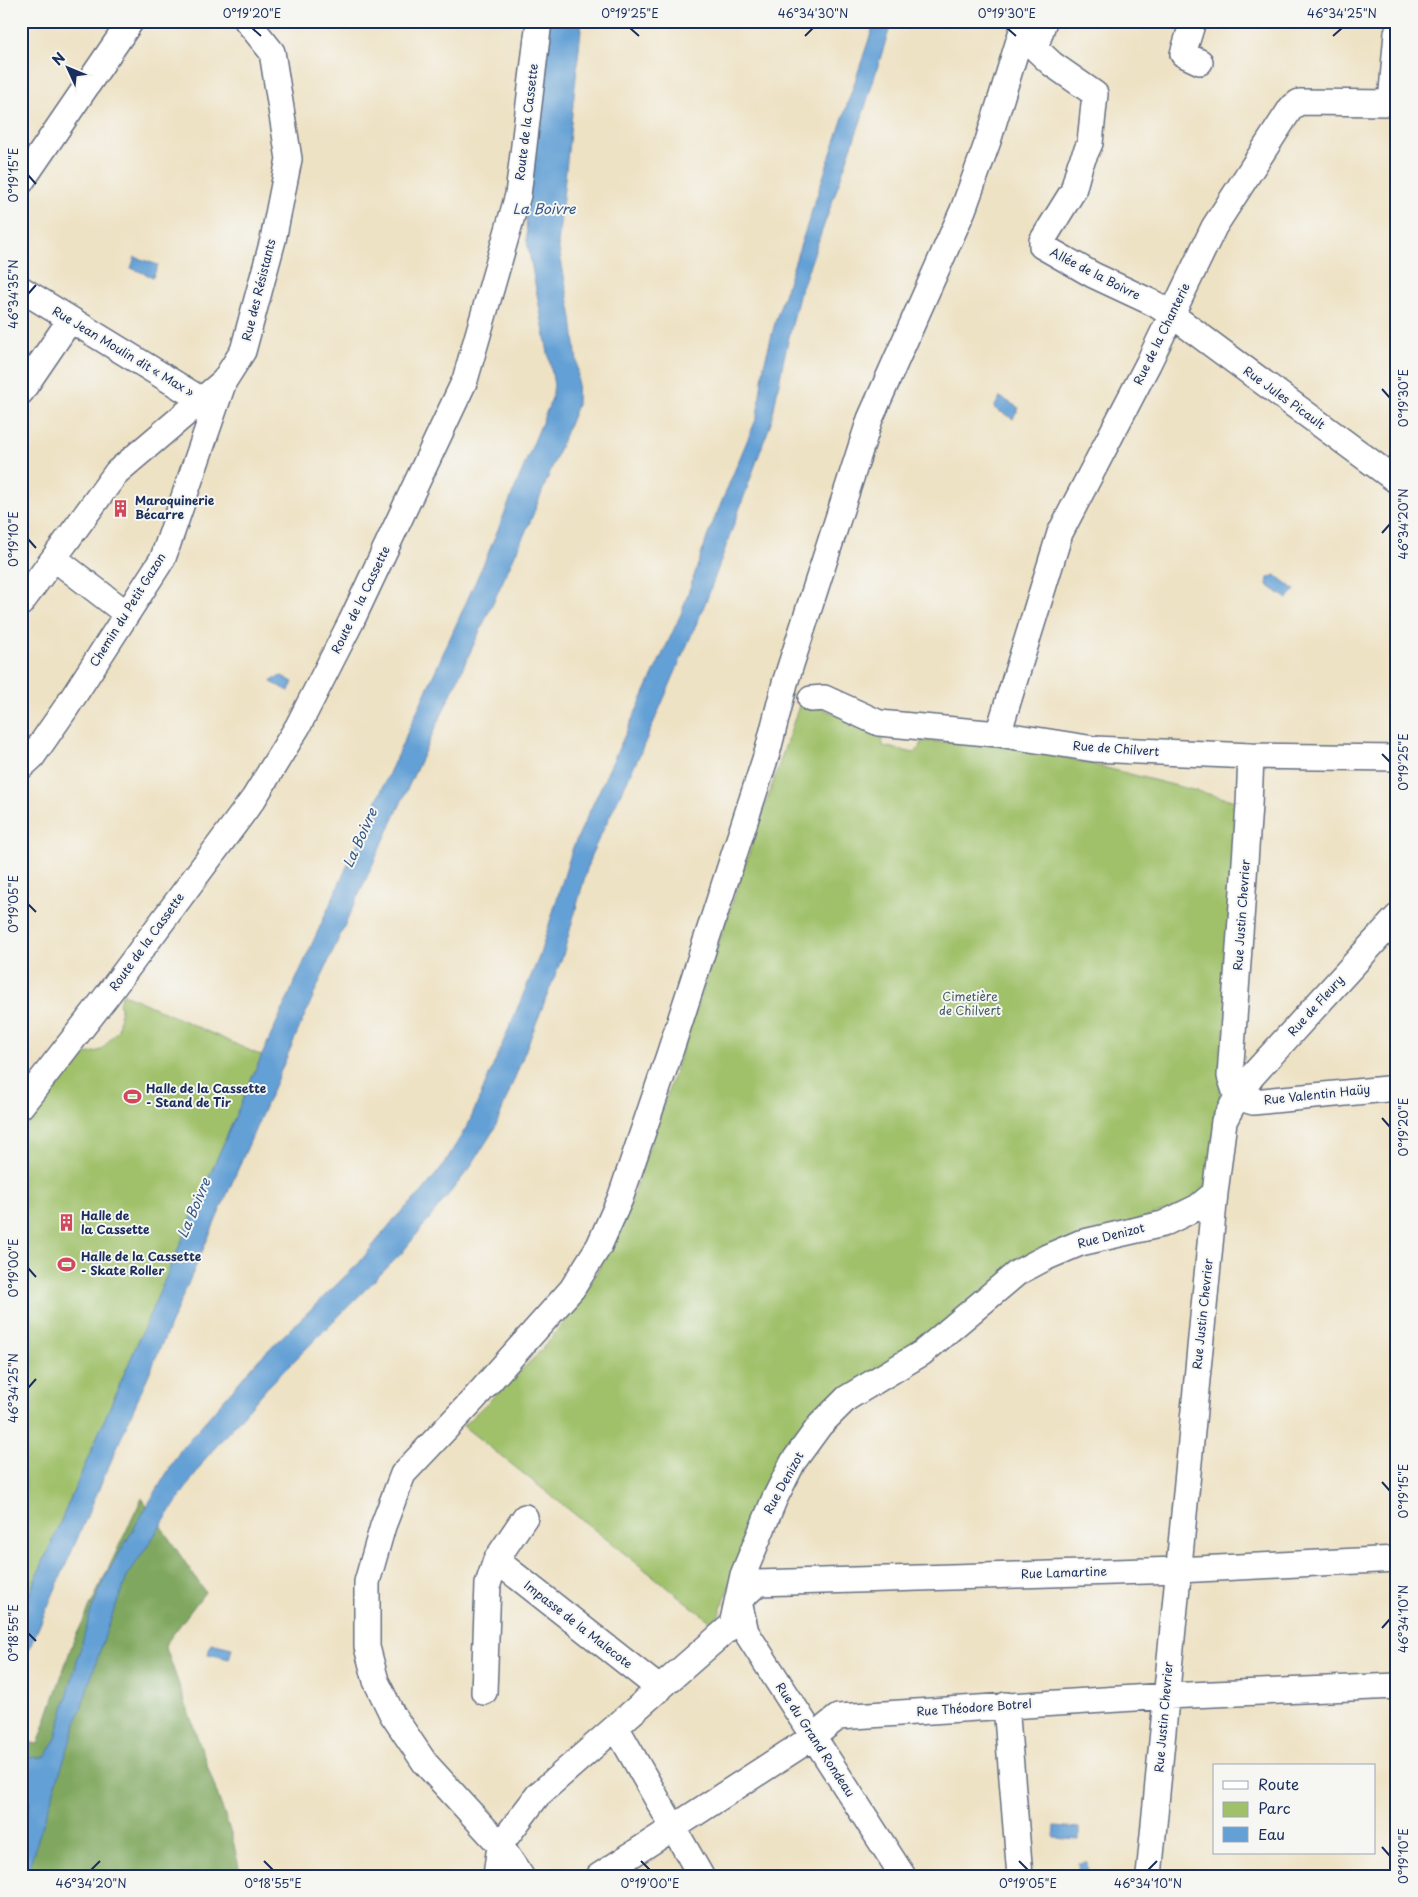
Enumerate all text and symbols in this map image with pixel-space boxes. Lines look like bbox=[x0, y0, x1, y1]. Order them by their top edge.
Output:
text: 0°19'20"E bbox=[223, 4, 281, 22]
text: 0°19'25"E bbox=[601, 4, 659, 22]
text: 46°34'30"N bbox=[778, 4, 848, 22]
text: 0°19'30"E bbox=[978, 4, 1036, 22]
text: 46°34'25"N bbox=[1307, 4, 1377, 22]
north arrow bbox=[42, 42, 92, 92]
text: N bbox=[47, 47, 70, 70]
street label: Route de la Cassette bbox=[510, 62, 542, 181]
text: 0°19'15"E bbox=[4, 148, 22, 202]
water label: La Boivre bbox=[512, 198, 577, 219]
street label: Rue des Résistants bbox=[237, 236, 280, 343]
street label: Allée de la Boivre bbox=[1047, 243, 1144, 304]
text: 46°34'35"N bbox=[4, 259, 22, 329]
street label: Rue de la Chanterie bbox=[1129, 279, 1194, 388]
street label: Rue Jean Moulin dit « Max » bbox=[49, 302, 198, 401]
street label: Rue Jules Picault bbox=[1240, 361, 1329, 433]
text: 0°19'30"E bbox=[1394, 369, 1412, 427]
text: 46°34'20"N bbox=[1394, 488, 1412, 560]
place label: Maroquinerie Bécarre bbox=[135, 491, 215, 523]
building icon: Maroquinerie Bécarre bbox=[111, 498, 131, 518]
text: 0°19'10"E bbox=[4, 511, 22, 567]
street label: Route de la Cassette bbox=[326, 543, 394, 656]
street label: Chemin du Petit Gazon bbox=[85, 549, 170, 670]
text: 0°19'25"E bbox=[1394, 733, 1412, 791]
street label: Rue de Chilvert bbox=[1072, 736, 1160, 760]
water label: La Boivre bbox=[337, 803, 383, 871]
street label: Rue Justin Chevrier bbox=[1228, 858, 1254, 971]
text: 0°19'05"E bbox=[4, 875, 22, 933]
street label: Route de la Cassette bbox=[104, 889, 188, 994]
street label: Rue de Fleury bbox=[1283, 971, 1348, 1040]
park label: Cimetière de Chilvert bbox=[939, 987, 1001, 1019]
place label: Halle de la Cassette - Stand de Tir bbox=[146, 1079, 267, 1111]
street label: Rue Valentin Haüy bbox=[1263, 1079, 1371, 1109]
sports icon: Halle de la Cassette - Stand de Tir bbox=[122, 1086, 142, 1106]
text: 0°19'20"E bbox=[1394, 1098, 1412, 1156]
water label: La Boivre bbox=[172, 1173, 216, 1241]
place label: Halle de la Cassette bbox=[81, 1206, 150, 1238]
building icon: Halle de la Cassette bbox=[57, 1213, 77, 1233]
street label: Rue Denizot bbox=[1075, 1218, 1146, 1252]
text: 0°19'00"E bbox=[4, 1239, 22, 1297]
place label: Halle de la Cassette - Skate Roller bbox=[81, 1247, 202, 1279]
sports icon: Halle de la Cassette - Skate Roller bbox=[57, 1254, 77, 1274]
street label: Rue Justin Chevrier bbox=[1187, 1257, 1217, 1370]
text: 46°34'25"N bbox=[4, 1353, 22, 1423]
street label: Rue Denizot bbox=[759, 1448, 808, 1517]
text: 0°19'15"E bbox=[1394, 1464, 1412, 1518]
street label: Rue Lamartine bbox=[1021, 1561, 1108, 1582]
street label: Impasse de la Malecote bbox=[521, 1576, 637, 1672]
text: 46°34'10"N bbox=[1394, 1585, 1412, 1653]
text: 0°18'55"E bbox=[4, 1604, 22, 1662]
street label: Rue Justin Chevrier bbox=[1149, 1660, 1177, 1773]
street label: Rue du Grand Rondeau bbox=[772, 1679, 860, 1800]
street label: Rue Théodore Botrel bbox=[916, 1694, 1032, 1720]
legend bbox=[1213, 1764, 1376, 1854]
text: Route bbox=[1258, 1772, 1299, 1795]
text: Parc bbox=[1258, 1796, 1291, 1819]
text: Eau bbox=[1258, 1822, 1285, 1845]
text: 0°19'10"E bbox=[1394, 1828, 1412, 1884]
text: 46°34'20"N bbox=[55, 1874, 127, 1892]
text: 0°18'55"E bbox=[244, 1874, 302, 1892]
text: 0°19'00"E bbox=[621, 1874, 679, 1892]
text: 0°19'05"E bbox=[999, 1874, 1057, 1892]
text: 46°34'10"N bbox=[1114, 1874, 1182, 1892]

